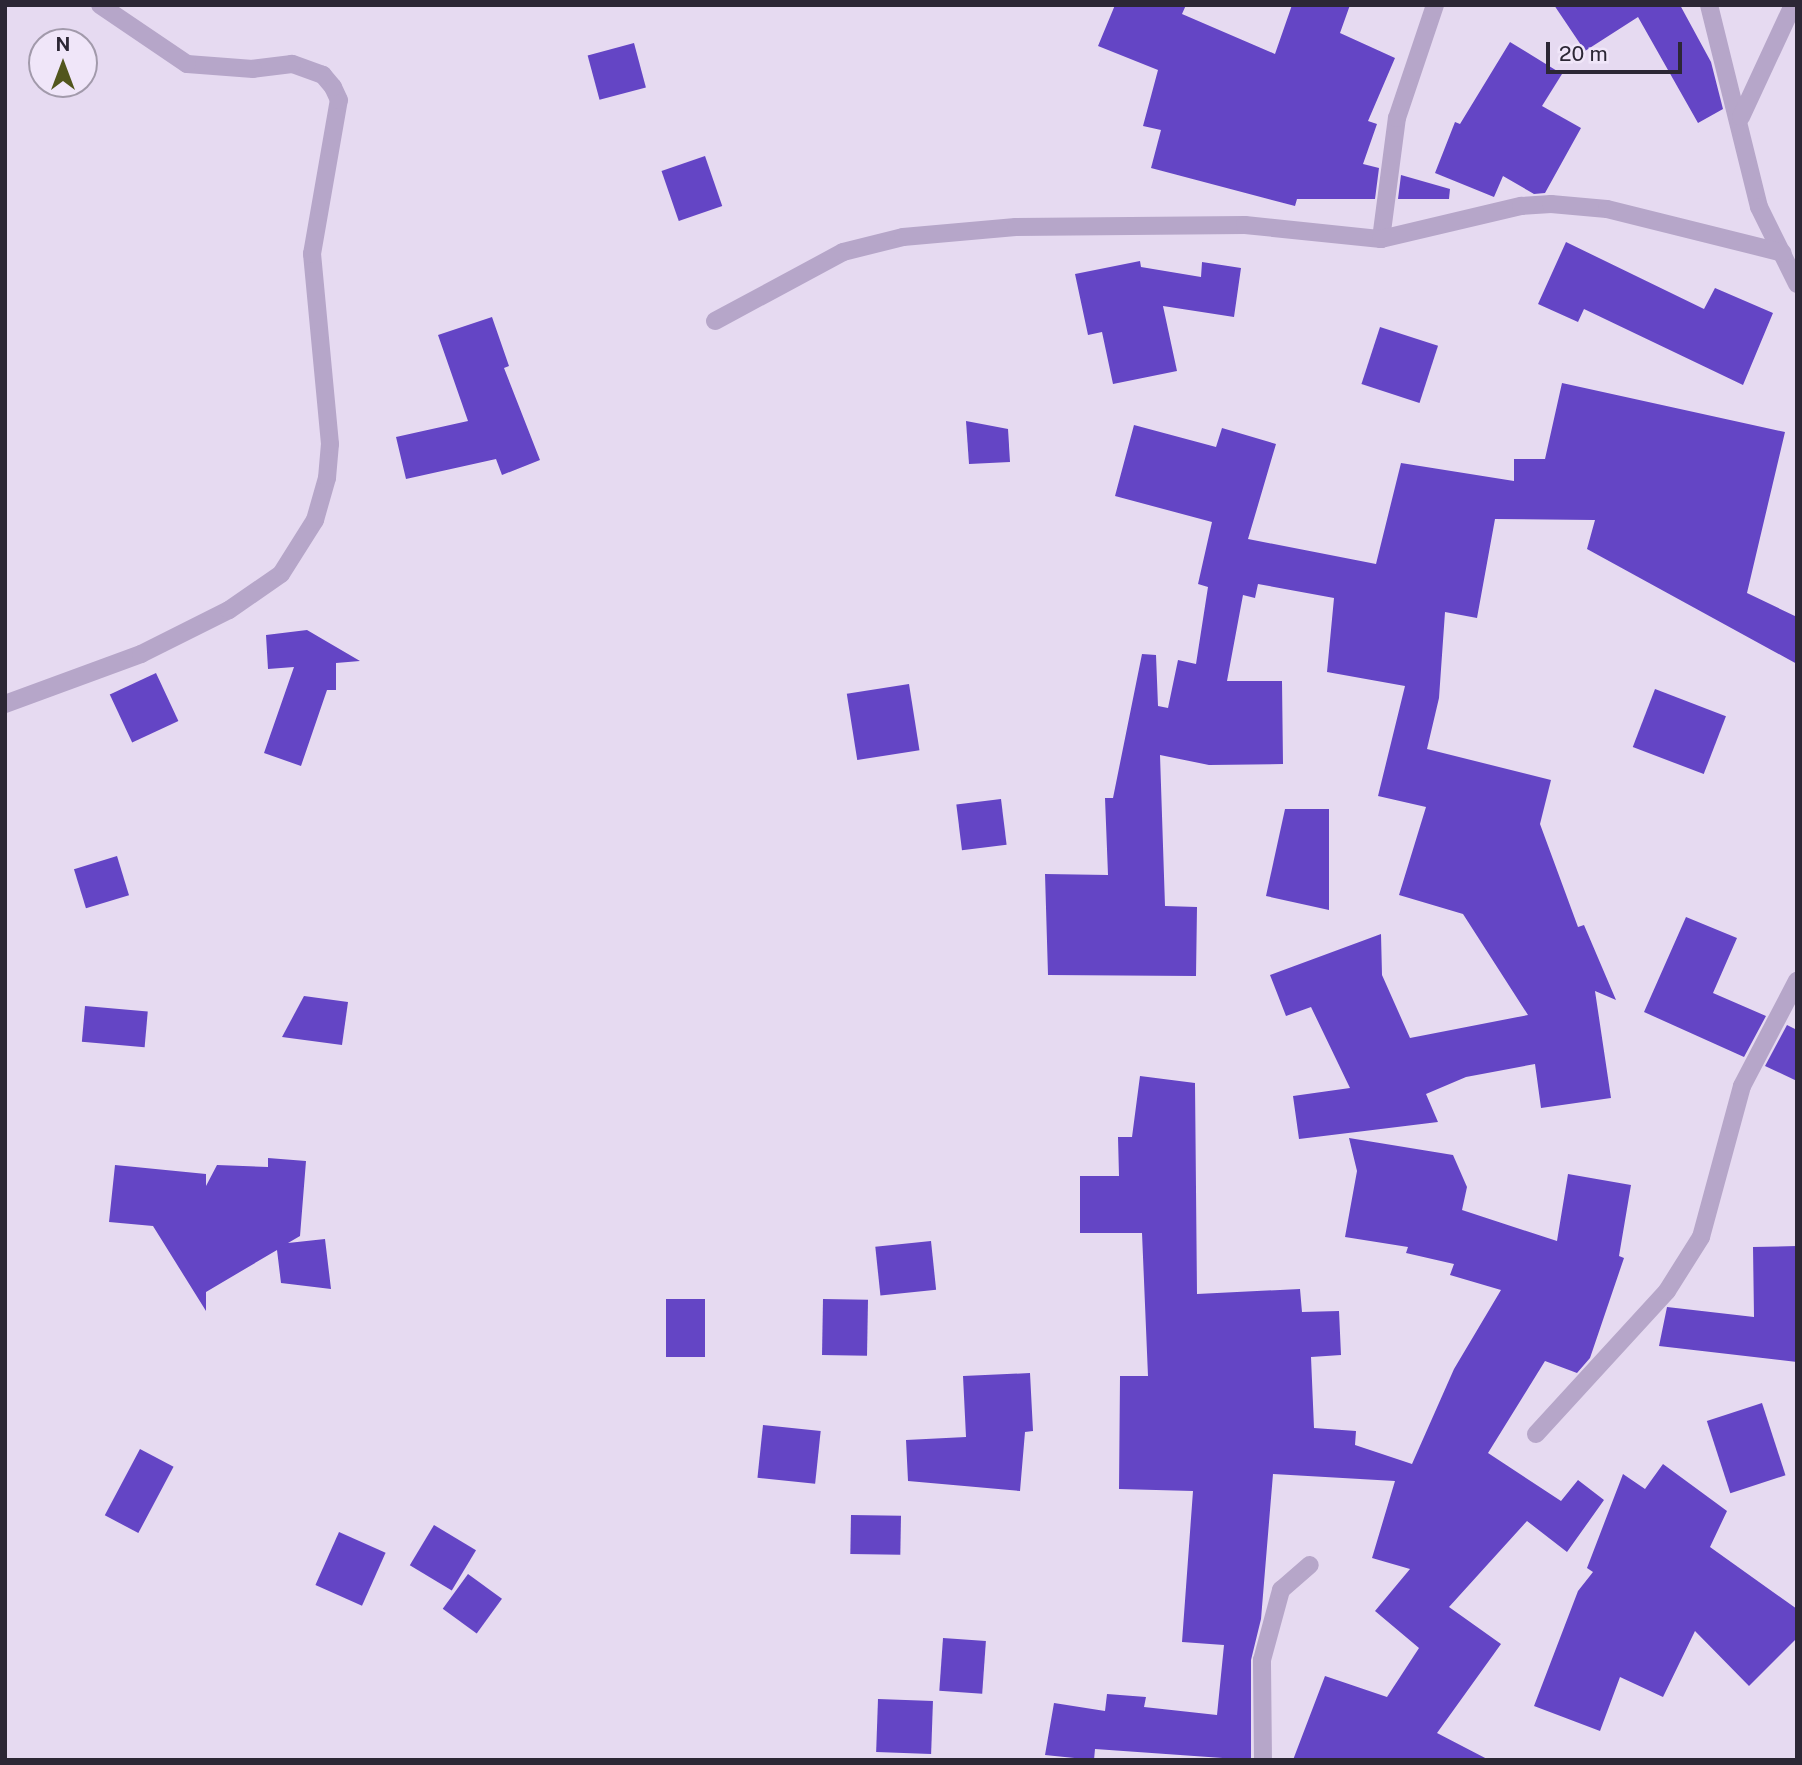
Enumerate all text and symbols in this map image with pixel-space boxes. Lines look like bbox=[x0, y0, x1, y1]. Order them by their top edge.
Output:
north arrow bbox=[28, 28, 98, 98]
scale bar bbox=[1550, 28, 1686, 72]
text: N bbox=[56, 33, 70, 55]
text: 20 m bbox=[1559, 41, 1608, 66]

